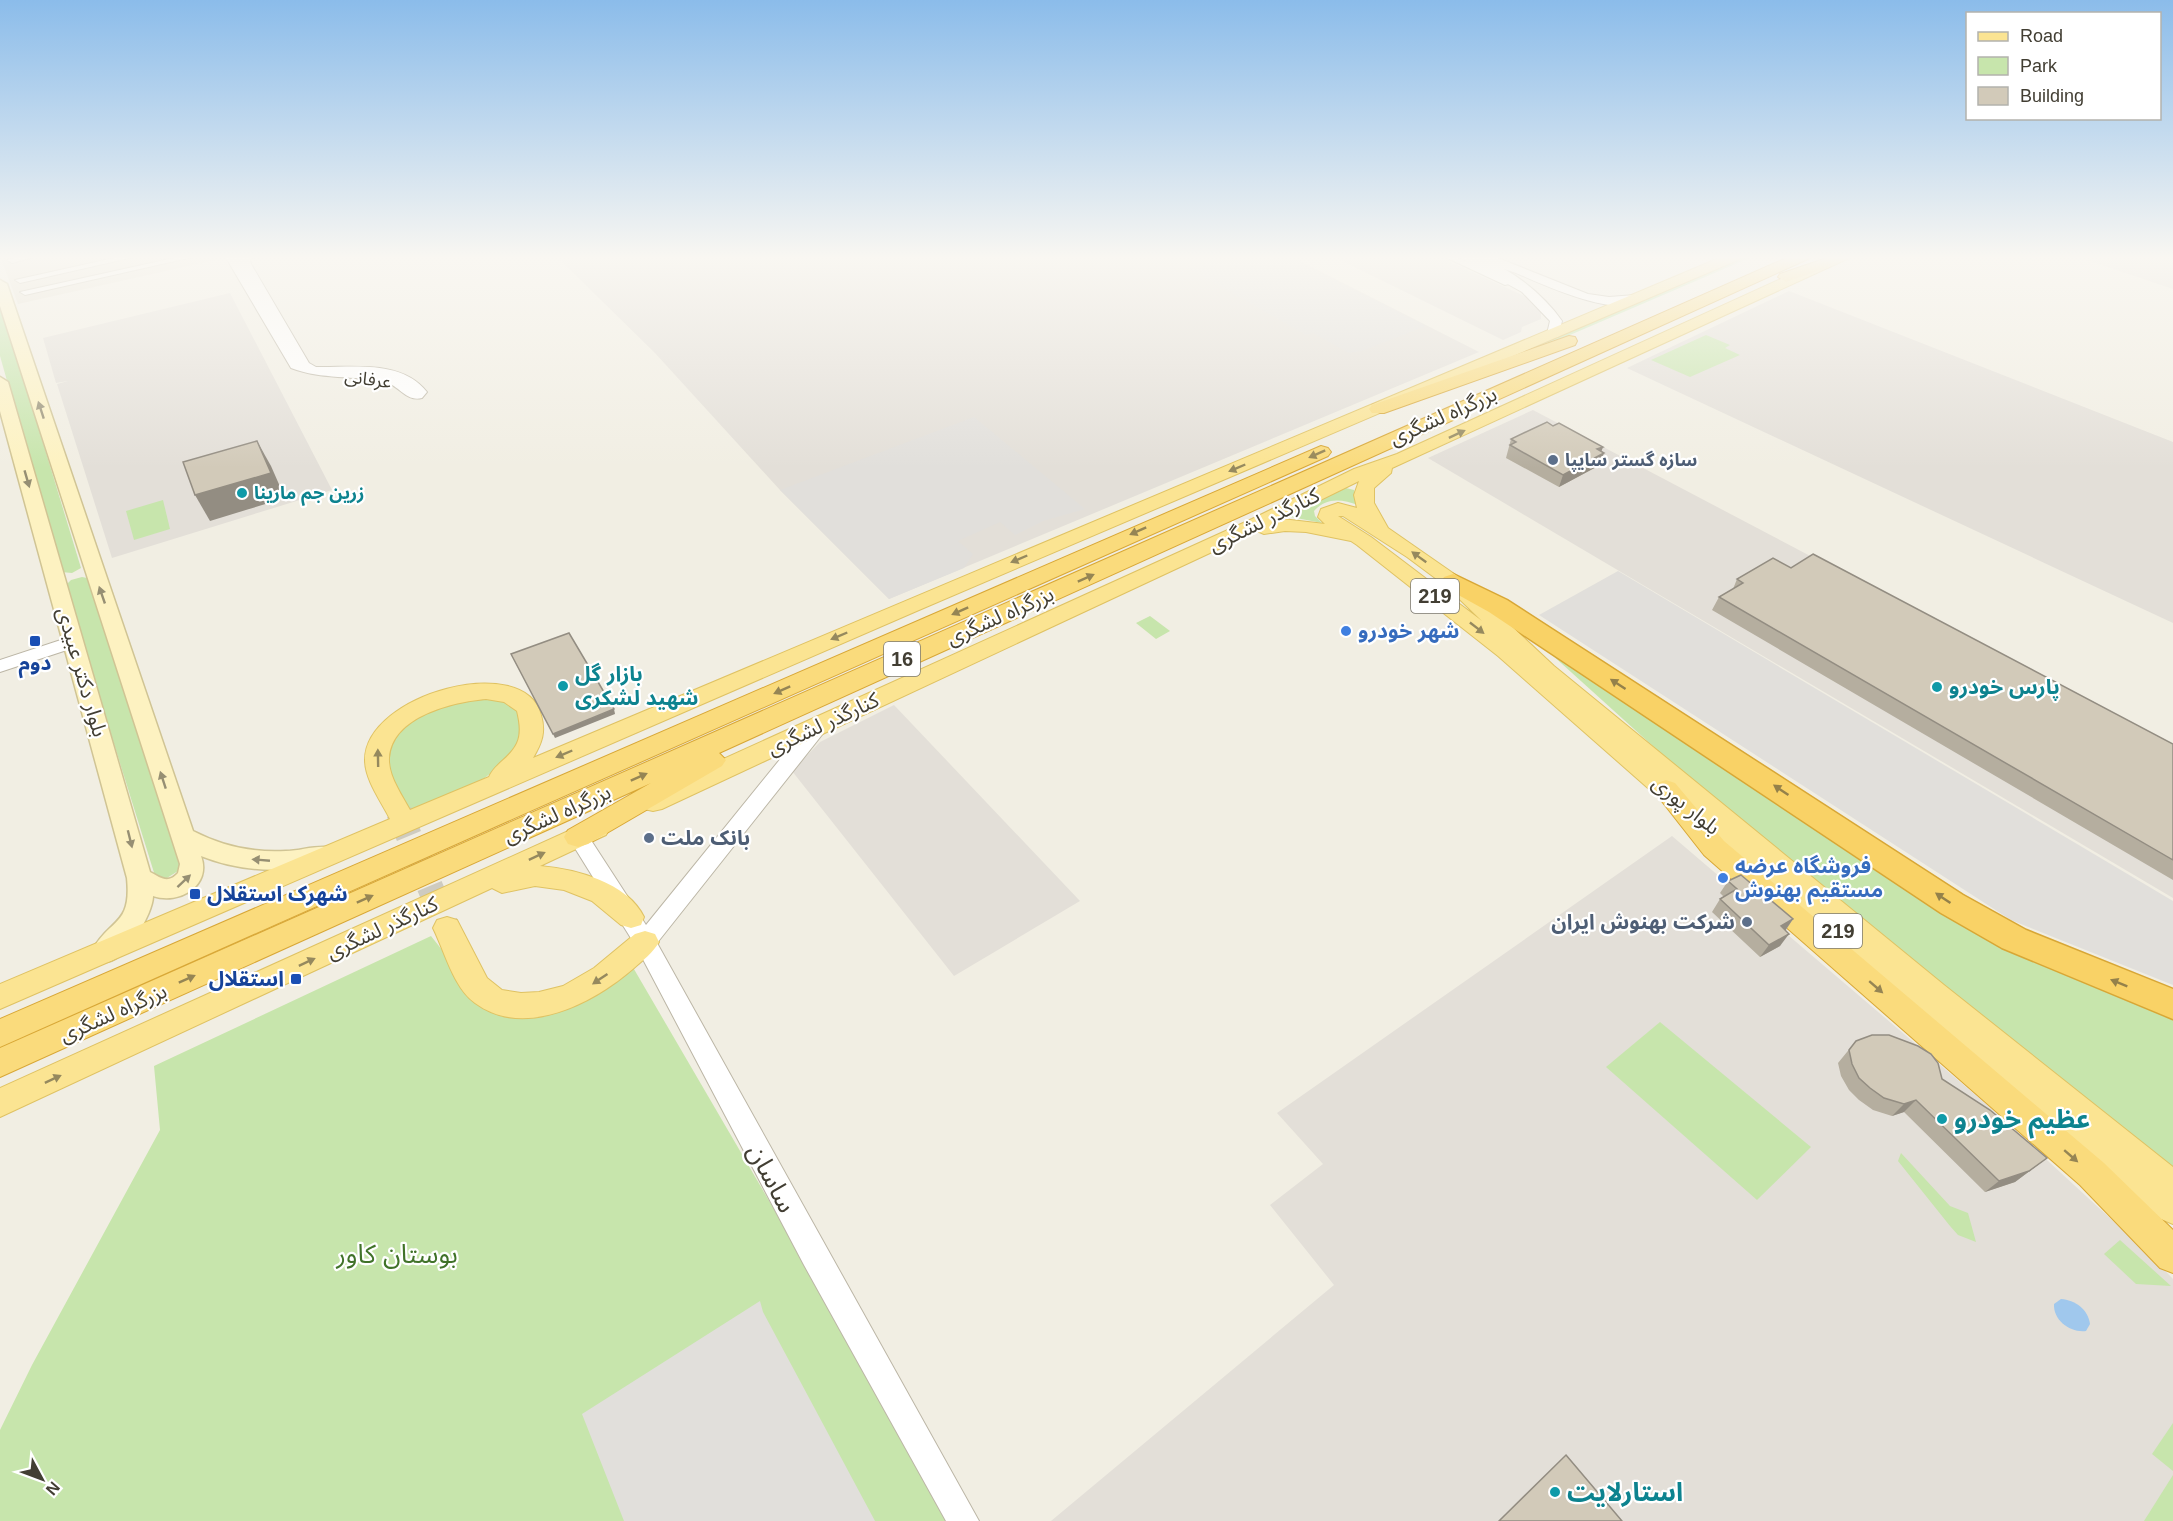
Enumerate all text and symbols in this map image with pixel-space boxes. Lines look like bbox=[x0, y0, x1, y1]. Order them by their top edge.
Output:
legend bbox=[1966, 12, 2161, 120]
text: Road bbox=[2020, 26, 2063, 46]
text: Park bbox=[2020, 56, 2058, 76]
text: Building bbox=[2020, 86, 2084, 106]
street label: عرفانی bbox=[343, 366, 393, 393]
street label: بزرگراه لشگری bbox=[1386, 382, 1500, 450]
one-way arrow bbox=[36, 400, 45, 418]
one-way arrow bbox=[1448, 429, 1465, 438]
one-way arrow bbox=[1308, 449, 1326, 459]
place label: سازه گستر سایپا bbox=[1565, 450, 1697, 472]
marker: سازه گستر سایپا bbox=[1546, 453, 1560, 467]
one-way arrow bbox=[1228, 463, 1246, 473]
one-way arrow bbox=[23, 470, 32, 488]
place label: زرین جم مارینا bbox=[254, 483, 364, 506]
street label: کنارگذر لشگری bbox=[1205, 483, 1324, 557]
marker: زرین جم مارینا bbox=[235, 486, 249, 500]
one-way arrow bbox=[1130, 527, 1147, 536]
one-way arrow bbox=[1412, 551, 1428, 563]
one-way arrow bbox=[1009, 554, 1027, 564]
one-way arrow bbox=[1077, 572, 1095, 582]
road number: 219 bbox=[1411, 579, 1459, 613]
street label: بزرگراه لشگری bbox=[943, 582, 1057, 650]
one-way arrow bbox=[97, 586, 107, 604]
street label: بلوار دکتر عبیدی bbox=[52, 604, 112, 740]
one-way arrow bbox=[952, 607, 969, 616]
place label: شهر خودرو bbox=[1358, 619, 1459, 643]
one-way arrow bbox=[1469, 621, 1484, 633]
marker: شهر خودرو bbox=[1339, 624, 1353, 638]
one-way arrow bbox=[830, 631, 848, 641]
marker: دوم bbox=[28, 634, 42, 648]
road number: 16 bbox=[884, 642, 920, 676]
place label: دوم bbox=[19, 651, 52, 679]
place label: بازار گل شهید لشکری bbox=[575, 662, 698, 710]
place label: پارس خودرو bbox=[1949, 675, 2060, 701]
one-way arrow bbox=[1610, 678, 1626, 689]
marker: بازار گل شهید لشکری bbox=[556, 679, 570, 693]
marker: پارس خودرو bbox=[1930, 680, 1944, 694]
one-way arrow bbox=[773, 686, 791, 695]
street label: کنارگذر لشگری bbox=[763, 688, 883, 760]
one-way arrow bbox=[374, 749, 383, 768]
one-way arrow bbox=[554, 749, 572, 759]
street label: بلوار پوری bbox=[1647, 770, 1725, 840]
one-way arrow bbox=[157, 771, 167, 789]
one-way arrow bbox=[631, 772, 648, 781]
street label: بزرگراه لشگری bbox=[500, 780, 614, 848]
one-way arrow bbox=[1773, 785, 1789, 796]
place label: بانک ملت bbox=[661, 826, 750, 850]
one-way arrow bbox=[125, 830, 135, 848]
marker: بانک ملت bbox=[642, 831, 656, 845]
one-way arrow bbox=[529, 851, 547, 861]
place label: فروشگاه عرضه مستقیم بهنوش bbox=[1735, 854, 1883, 905]
one-way arrow bbox=[252, 855, 271, 865]
marker: فروشگاه عرضه مستقیم بهنوش bbox=[1716, 871, 1730, 885]
one-way arrow bbox=[177, 874, 192, 888]
place label: شهرک استقلال bbox=[207, 882, 348, 906]
marker: شهرک استقلال bbox=[188, 887, 202, 901]
street label: کنارگذر لشگری bbox=[322, 892, 442, 964]
one-way arrow bbox=[1935, 893, 1952, 904]
one-way arrow bbox=[357, 895, 374, 904]
place label: شرکت بهنوش ایران bbox=[1551, 910, 1735, 934]
road number: 219 bbox=[1814, 914, 1862, 948]
marker: شرکت بهنوش ایران bbox=[1740, 915, 1754, 929]
one-way arrow bbox=[298, 958, 315, 967]
place label: استقلال bbox=[209, 967, 284, 991]
marker: استقلال bbox=[289, 972, 303, 986]
one-way arrow bbox=[591, 973, 608, 984]
one-way arrow bbox=[179, 974, 197, 984]
one-way arrow bbox=[2109, 978, 2127, 988]
street label: بزرگراه لشگری bbox=[56, 979, 170, 1047]
one-way arrow bbox=[1868, 981, 1884, 994]
one-way arrow bbox=[45, 1074, 63, 1084]
place label: عظیم خودرو bbox=[1954, 1104, 2090, 1139]
marker: عظیم خودرو bbox=[1935, 1112, 1949, 1126]
street label: ساسان bbox=[741, 1138, 803, 1218]
one-way arrow bbox=[2063, 1149, 2078, 1162]
park label: بوستان کاور bbox=[335, 1239, 458, 1269]
north arrow bbox=[12, 1449, 72, 1509]
place label: استارلایت bbox=[1567, 1477, 1683, 1507]
text: N bbox=[43, 1479, 63, 1498]
marker: استارلایت bbox=[1548, 1485, 1562, 1499]

